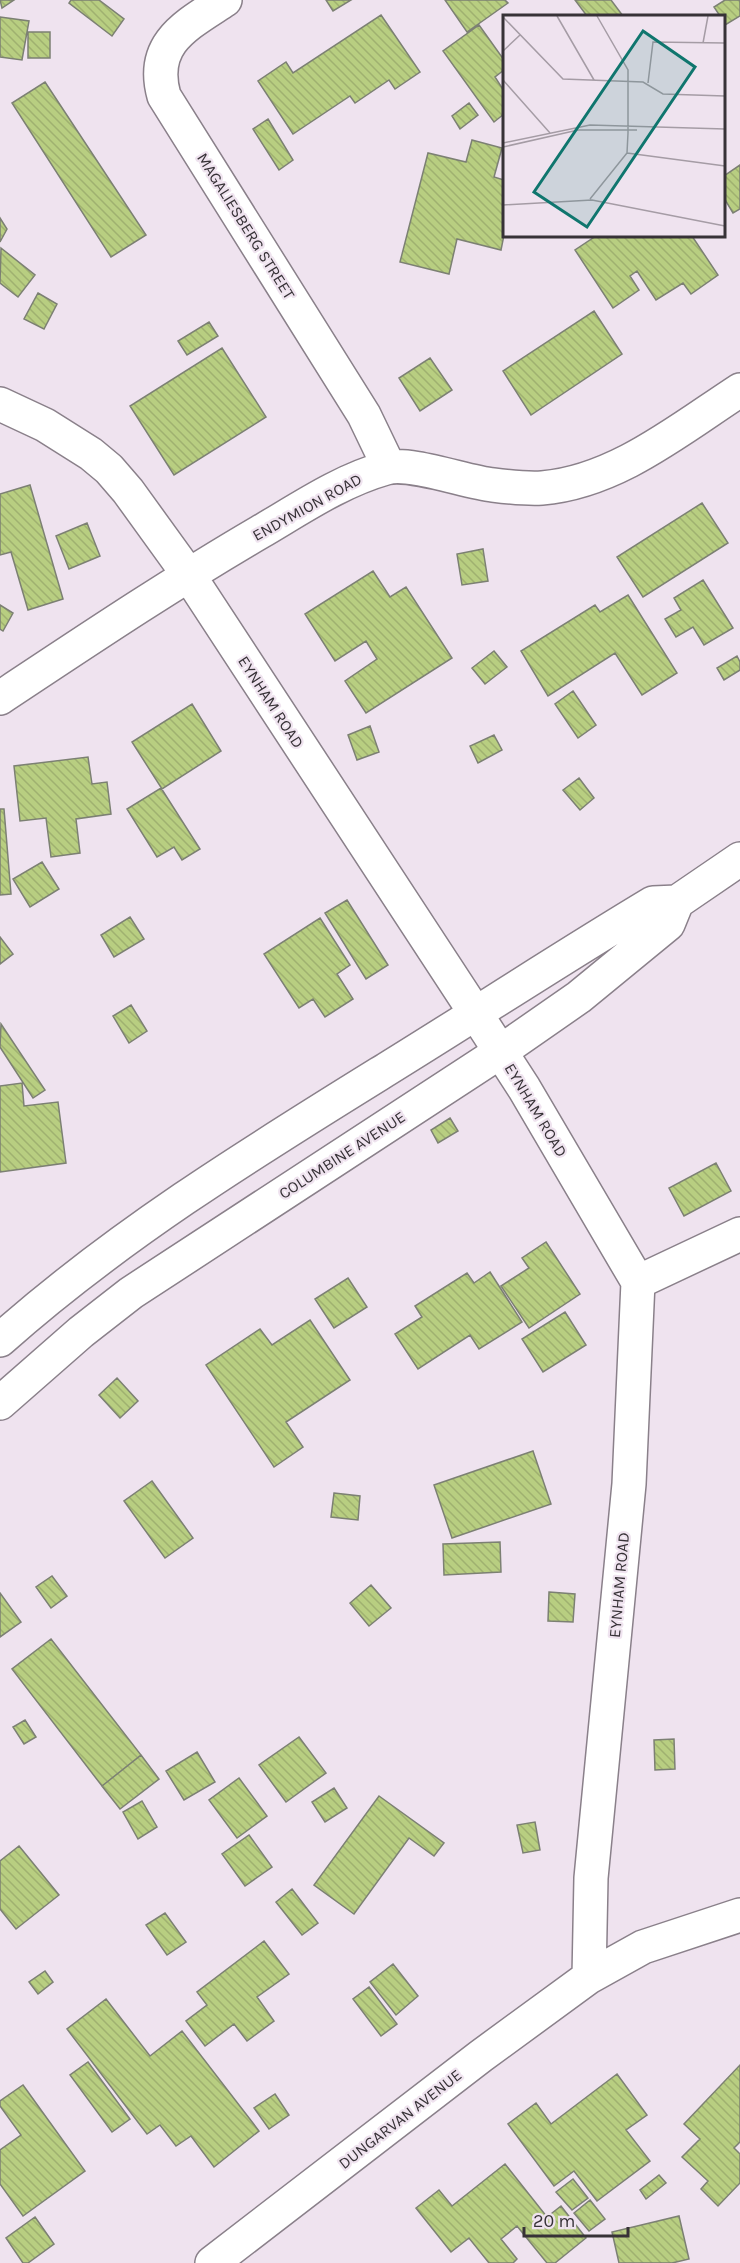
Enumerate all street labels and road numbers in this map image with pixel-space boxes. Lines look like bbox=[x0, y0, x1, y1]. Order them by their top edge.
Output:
street label: MAGALIESBERG STREET bbox=[193, 149, 299, 303]
street label: ENDYMION ROAD bbox=[249, 469, 365, 545]
street label: EYNHAM ROAD bbox=[234, 652, 308, 752]
street label: EYNHAM ROAD bbox=[501, 1060, 571, 1160]
street label: COLUMBINE AVENUE bbox=[275, 1107, 409, 1203]
street label: EYNHAM ROAD bbox=[605, 1531, 633, 1639]
street label: DUNGARVAN AVENUE bbox=[335, 2065, 465, 2173]

